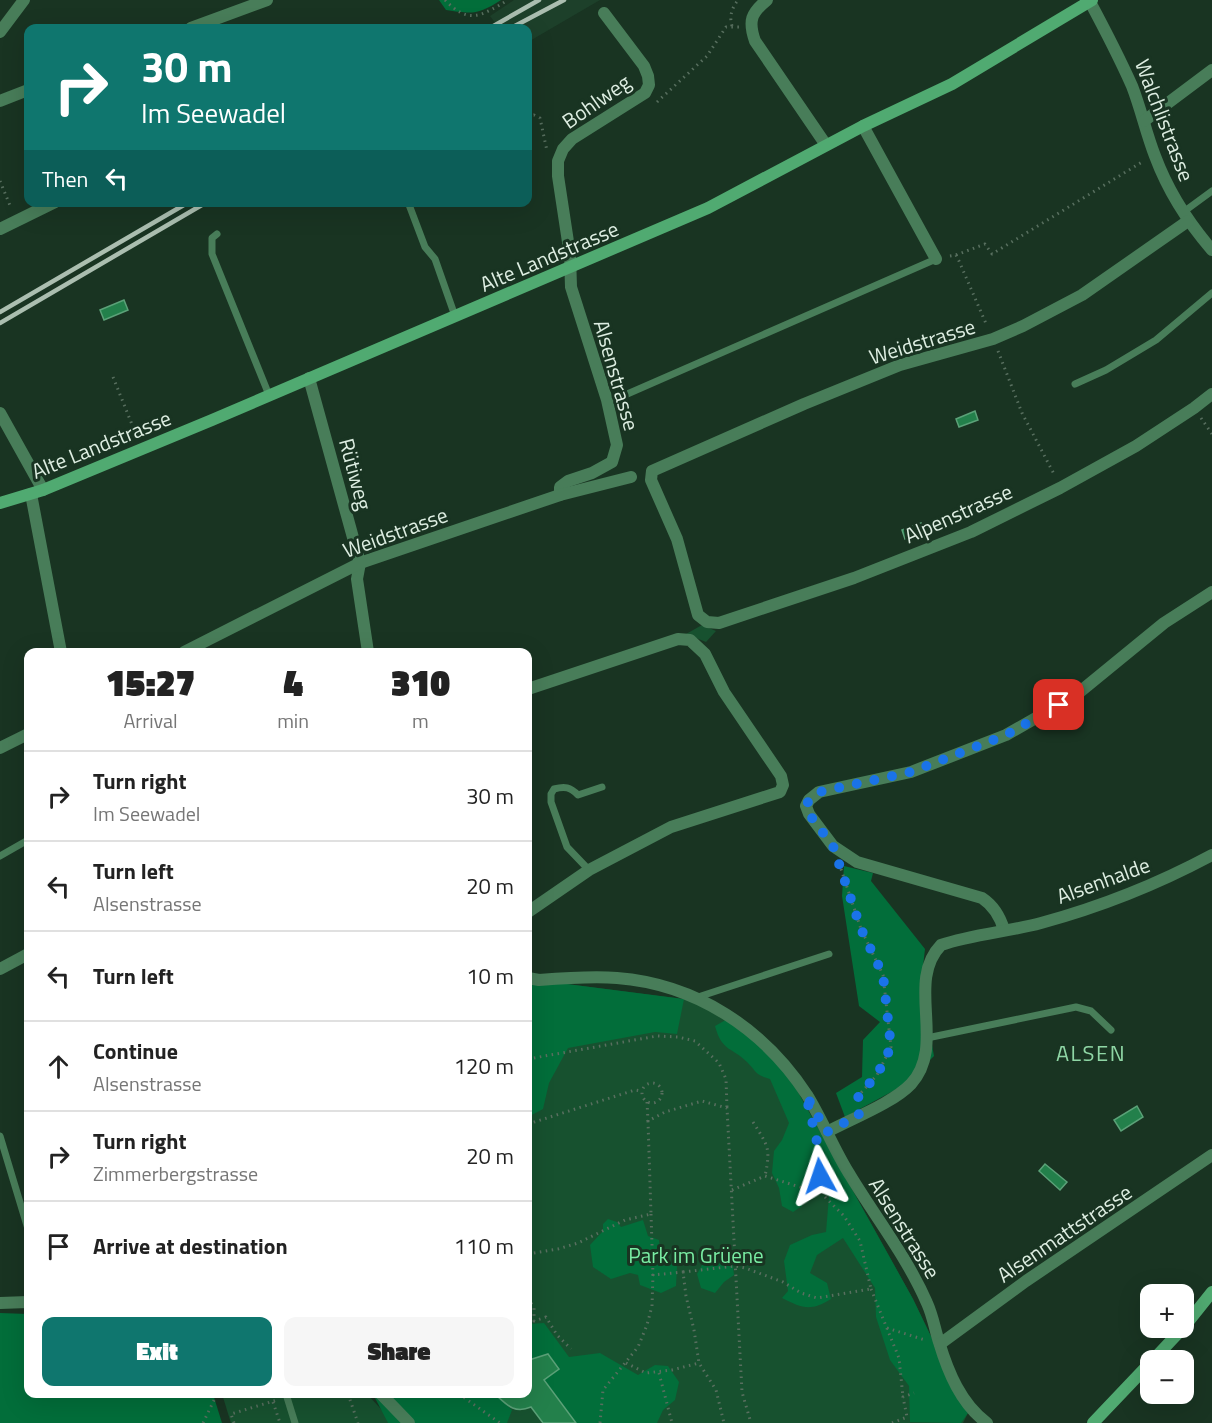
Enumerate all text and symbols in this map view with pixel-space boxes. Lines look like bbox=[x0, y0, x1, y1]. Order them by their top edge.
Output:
text: 30 m bbox=[141, 34, 233, 98]
icon: right bbox=[42, 48, 120, 126]
street label: Walchlistrasse bbox=[1127, 54, 1203, 186]
street label: Bohlweg bbox=[555, 66, 637, 136]
text: Im Seewadel bbox=[141, 92, 286, 133]
text: Then bbox=[42, 162, 88, 196]
icon: left bbox=[100, 162, 133, 195]
street label: Alte Landstrasse bbox=[475, 212, 623, 300]
street label: Weidstrasse bbox=[865, 310, 979, 372]
street label: Alsenstrasse bbox=[586, 316, 648, 434]
street label: Alte Landstrasse bbox=[26, 401, 176, 487]
street label: Rütiweg bbox=[331, 434, 381, 514]
street label: Alpenstrasse bbox=[899, 475, 1017, 551]
street label: Weidstrasse bbox=[338, 498, 452, 566]
text: 15:27 bbox=[106, 655, 195, 710]
text: 4 bbox=[283, 655, 303, 710]
text: 310 bbox=[391, 655, 450, 710]
pin bbox=[1033, 679, 1084, 730]
icon: arrive bbox=[1042, 688, 1075, 721]
text: Arrival bbox=[123, 705, 178, 736]
text: min bbox=[277, 705, 309, 736]
text: m bbox=[412, 705, 429, 736]
text: Turn right bbox=[93, 764, 187, 798]
text: 30 m bbox=[466, 779, 514, 813]
icon: right bbox=[42, 780, 75, 813]
text: Im Seewadel bbox=[93, 798, 200, 829]
street label: Alsenhalde bbox=[1052, 848, 1154, 912]
text: Turn left bbox=[93, 854, 174, 888]
text: 20 m bbox=[466, 869, 514, 903]
icon: left bbox=[42, 870, 75, 903]
text: Alsenstrasse bbox=[93, 888, 202, 919]
text: Turn left bbox=[93, 959, 174, 993]
text: 10 m bbox=[466, 959, 514, 993]
icon: left bbox=[42, 960, 75, 993]
text: Continue bbox=[93, 1034, 178, 1068]
district label: ALSEN bbox=[1056, 1036, 1126, 1070]
text: 120 m bbox=[454, 1049, 514, 1083]
icon: ahead bbox=[42, 1050, 75, 1083]
text: Alsenstrasse bbox=[93, 1068, 202, 1099]
text: Turn right bbox=[93, 1124, 187, 1158]
text: 20 m bbox=[466, 1139, 514, 1173]
icon: right bbox=[42, 1140, 75, 1173]
position arrow bbox=[788, 1144, 852, 1208]
text: Zimmerbergstrasse bbox=[93, 1158, 258, 1189]
street label: Alsenstrasse bbox=[861, 1171, 949, 1285]
street label: Alsenmattstrasse bbox=[990, 1176, 1138, 1290]
text: Arrive at destination bbox=[93, 1229, 288, 1263]
text: 110 m bbox=[454, 1229, 514, 1263]
icon: arrive bbox=[42, 1230, 75, 1263]
park label: Park im Grüene bbox=[628, 1239, 764, 1271]
map controls bbox=[1140, 1284, 1194, 1404]
button: + bbox=[1140, 1284, 1194, 1338]
button: Exit bbox=[42, 1317, 272, 1386]
button: Share bbox=[284, 1317, 514, 1386]
button: − bbox=[1140, 1350, 1194, 1404]

